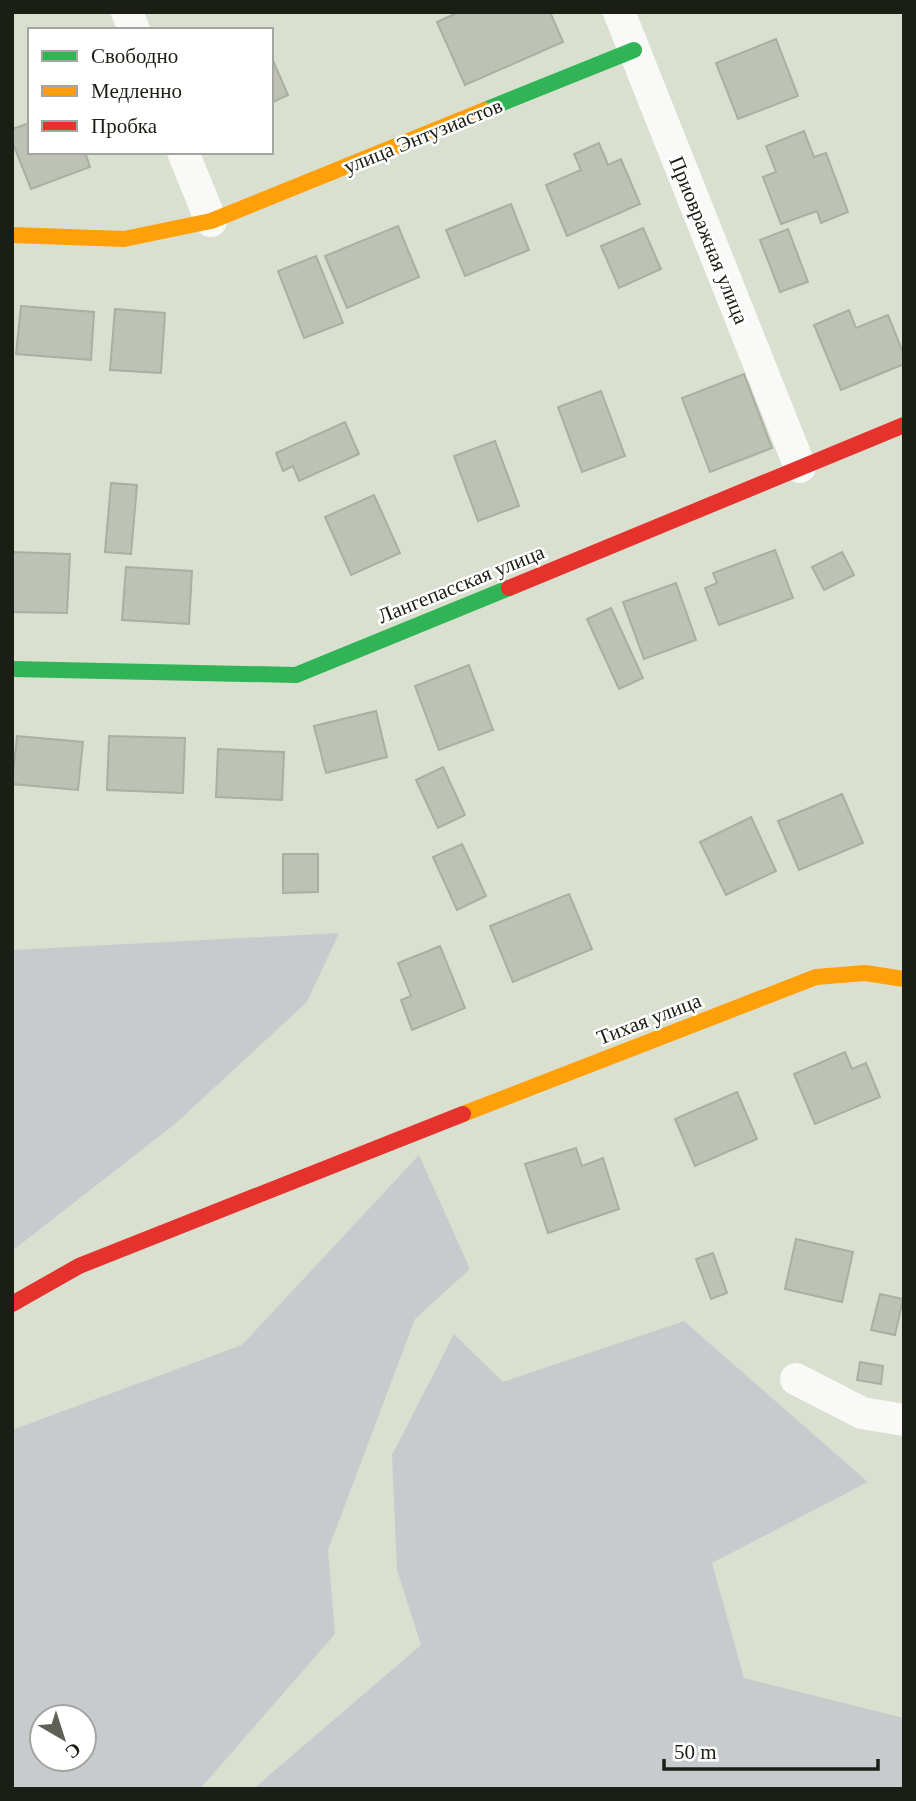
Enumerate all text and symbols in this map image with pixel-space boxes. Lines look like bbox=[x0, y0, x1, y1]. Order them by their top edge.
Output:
legend bbox=[28, 28, 273, 154]
text: Свободно bbox=[91, 44, 178, 68]
text: Медленно bbox=[91, 79, 182, 103]
street label: улица Энтузиастов bbox=[340, 93, 506, 179]
text: Пробка bbox=[91, 114, 158, 138]
street label: Приовражная улица bbox=[664, 153, 754, 328]
street label: Лангепасская улица bbox=[374, 539, 548, 628]
street label: Тихая улица bbox=[593, 988, 705, 1050]
north arrow bbox=[28, 1703, 98, 1773]
scale bar bbox=[664, 1728, 878, 1772]
text: С bbox=[61, 1738, 85, 1763]
text: 50 m bbox=[674, 1740, 717, 1764]

